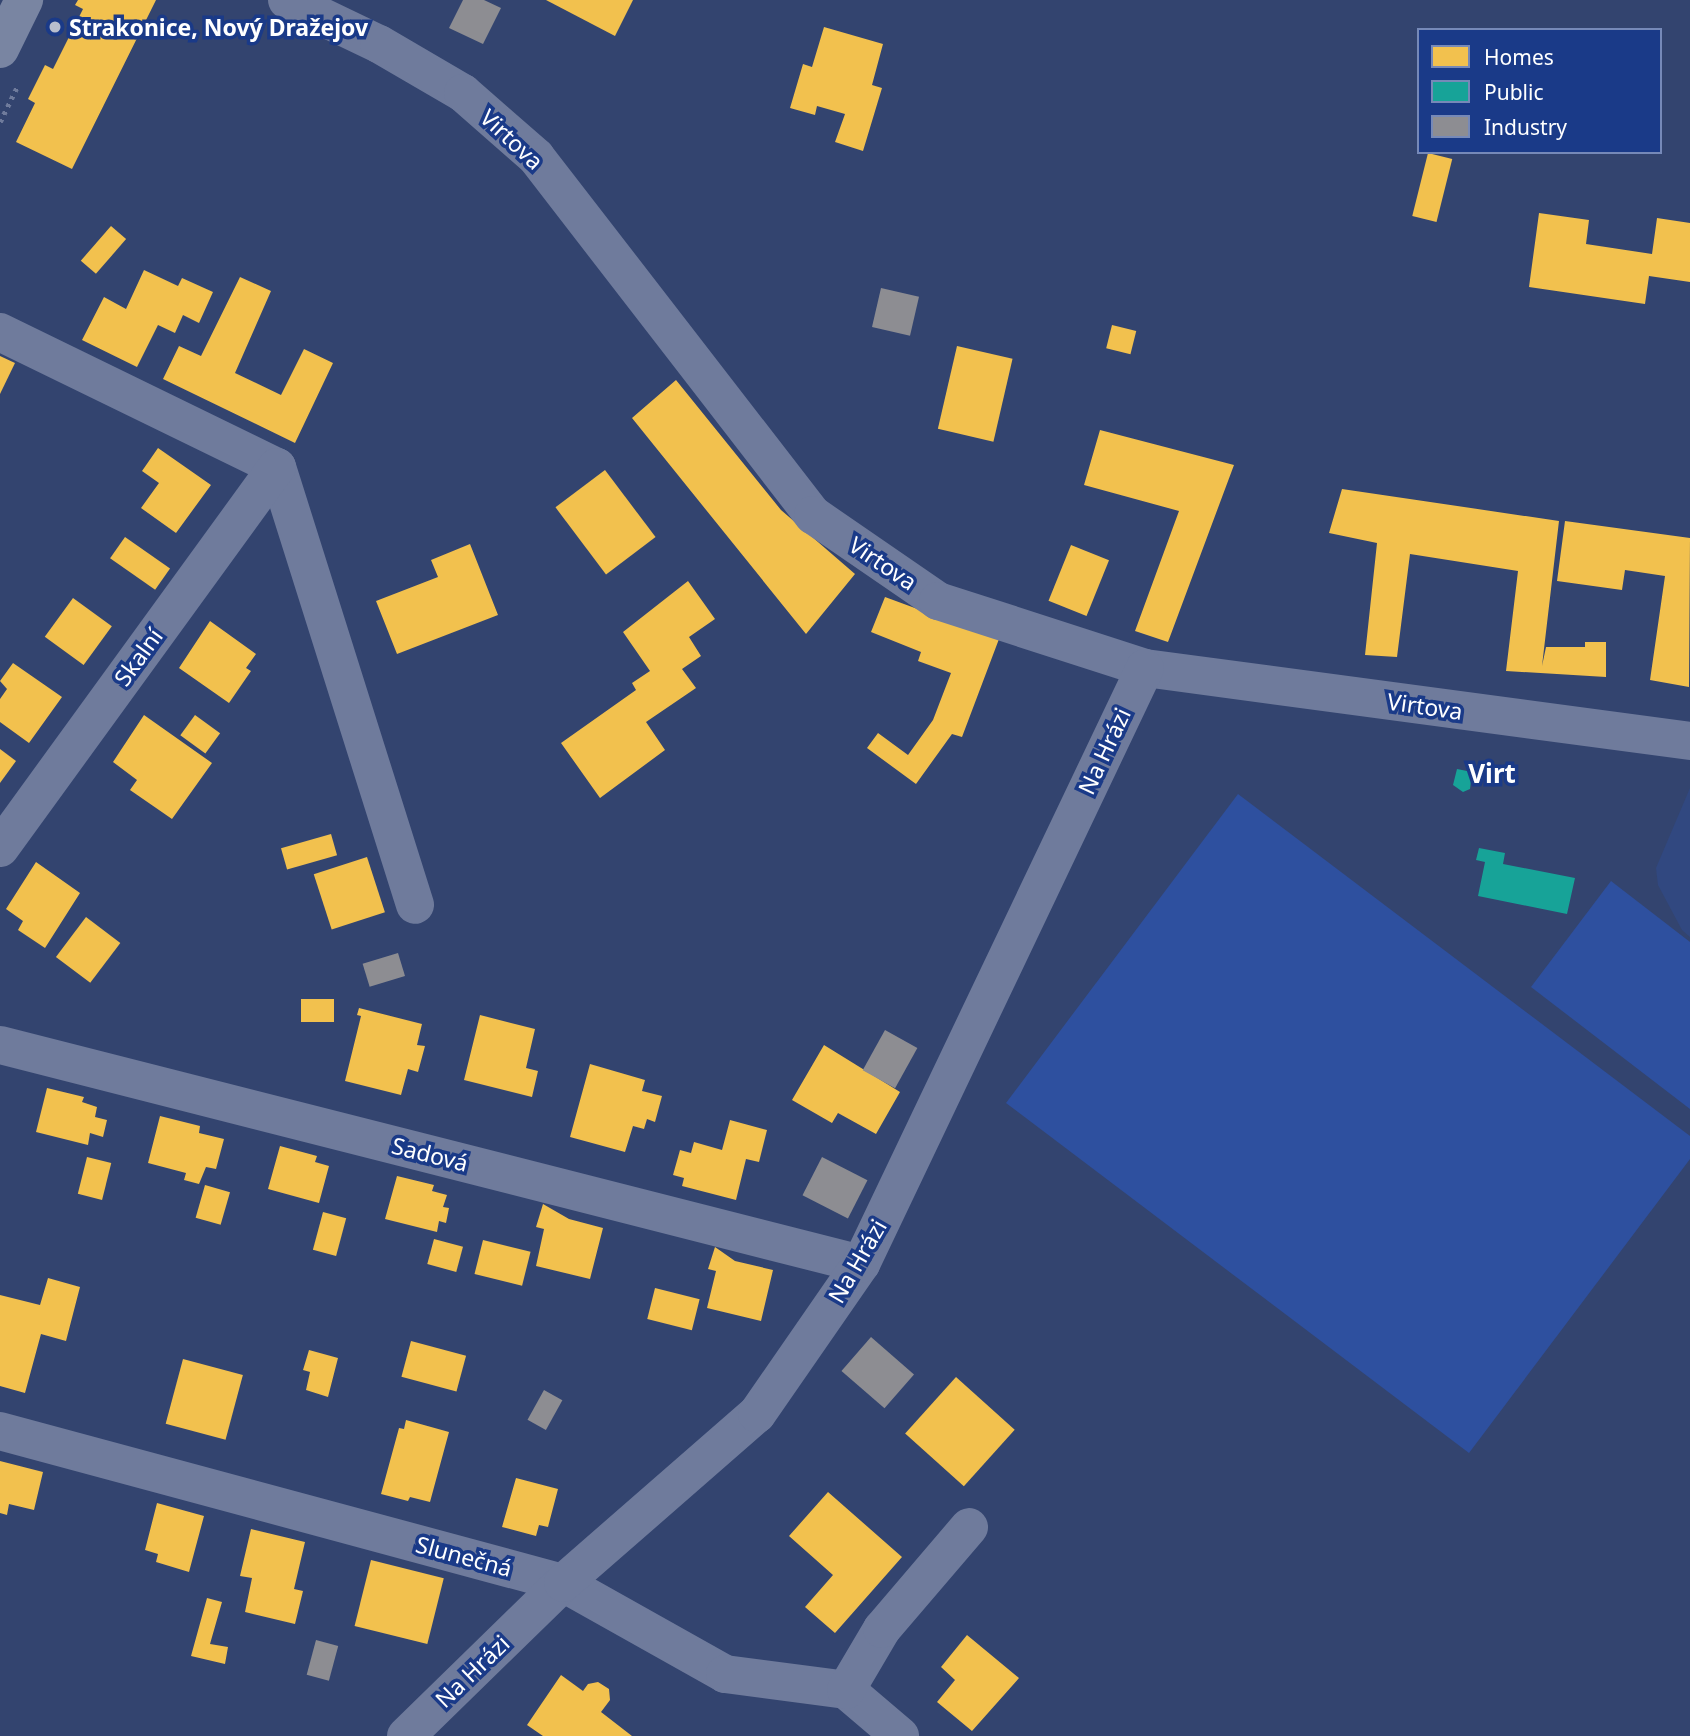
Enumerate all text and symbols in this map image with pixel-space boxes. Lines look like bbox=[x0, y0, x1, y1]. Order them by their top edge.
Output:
place label: Strakonice, Nový Dražejov bbox=[69, 13, 368, 41]
marker: Strakonice, Nový Dražejov bbox=[47, 19, 63, 35]
legend bbox=[1417, 28, 1662, 154]
text: Homes bbox=[1484, 43, 1554, 71]
text: Public bbox=[1484, 78, 1544, 106]
street label: Virtova bbox=[475, 103, 549, 175]
text: Industry bbox=[1484, 113, 1567, 141]
street label: Virtova bbox=[844, 530, 922, 596]
street label: Skalní bbox=[108, 623, 168, 691]
street label: Virtova bbox=[1386, 687, 1464, 725]
street label: Na Hrázi bbox=[1072, 703, 1136, 799]
district label: Virt bbox=[1468, 758, 1516, 790]
street label: Sadová bbox=[389, 1131, 471, 1177]
street label: Na Hrázi bbox=[822, 1214, 892, 1308]
street label: Slunečná bbox=[413, 1530, 515, 1582]
street label: Na Hrázi bbox=[429, 1629, 515, 1713]

